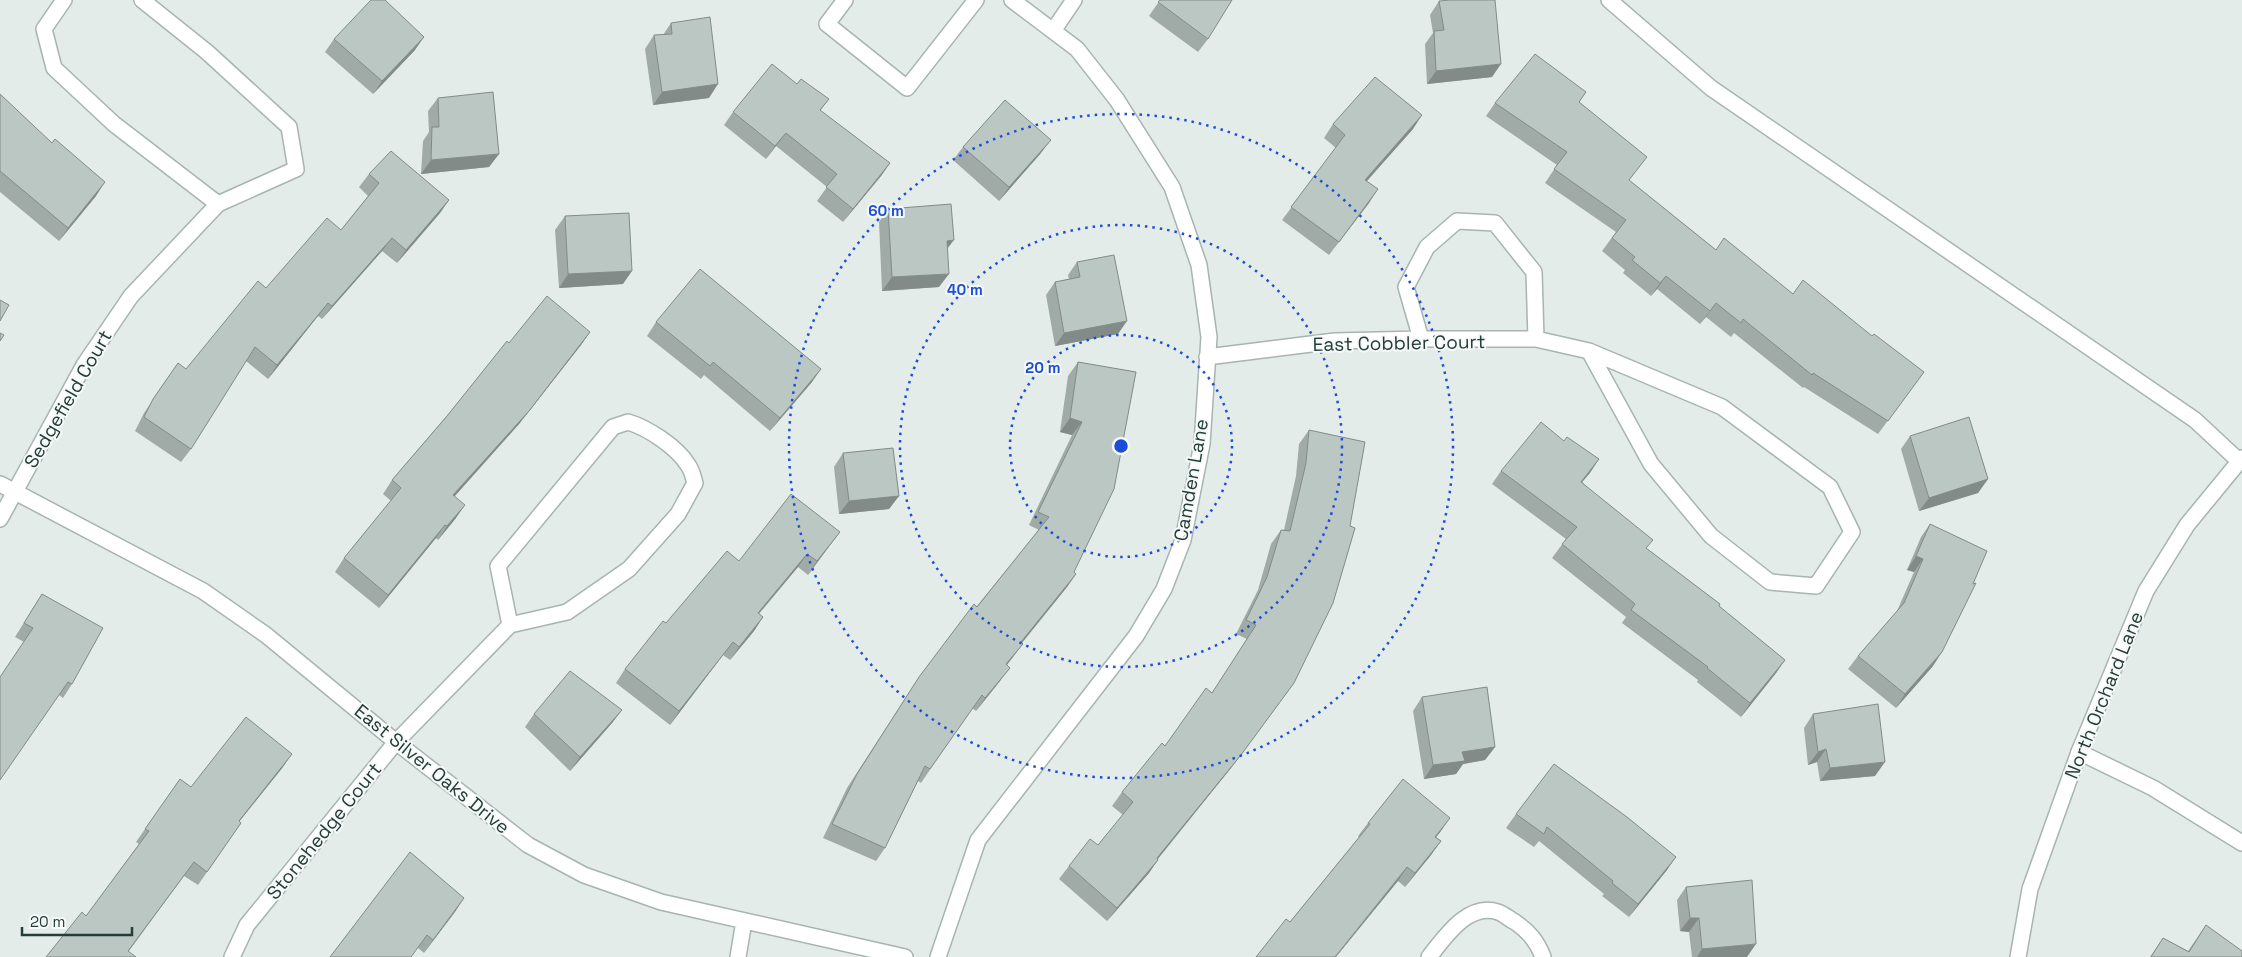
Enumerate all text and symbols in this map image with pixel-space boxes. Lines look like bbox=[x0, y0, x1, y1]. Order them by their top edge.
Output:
text: 60 m bbox=[868, 201, 904, 220]
text: 40 m bbox=[947, 280, 983, 299]
street label: Sedgefield Court bbox=[18, 326, 118, 472]
street label: East Cobbler Court bbox=[1312, 329, 1486, 357]
text: 20 m bbox=[1025, 358, 1061, 377]
street label: Camden Lane bbox=[1168, 417, 1214, 543]
centre of rings bbox=[1112, 437, 1130, 455]
street label: North Orchard Lane bbox=[2059, 608, 2149, 782]
street label: East Silver Oaks Drive bbox=[349, 699, 515, 839]
street label: Stonehedge Court bbox=[261, 757, 387, 905]
scale bar bbox=[22, 904, 132, 936]
text: 20 m bbox=[30, 912, 65, 931]

